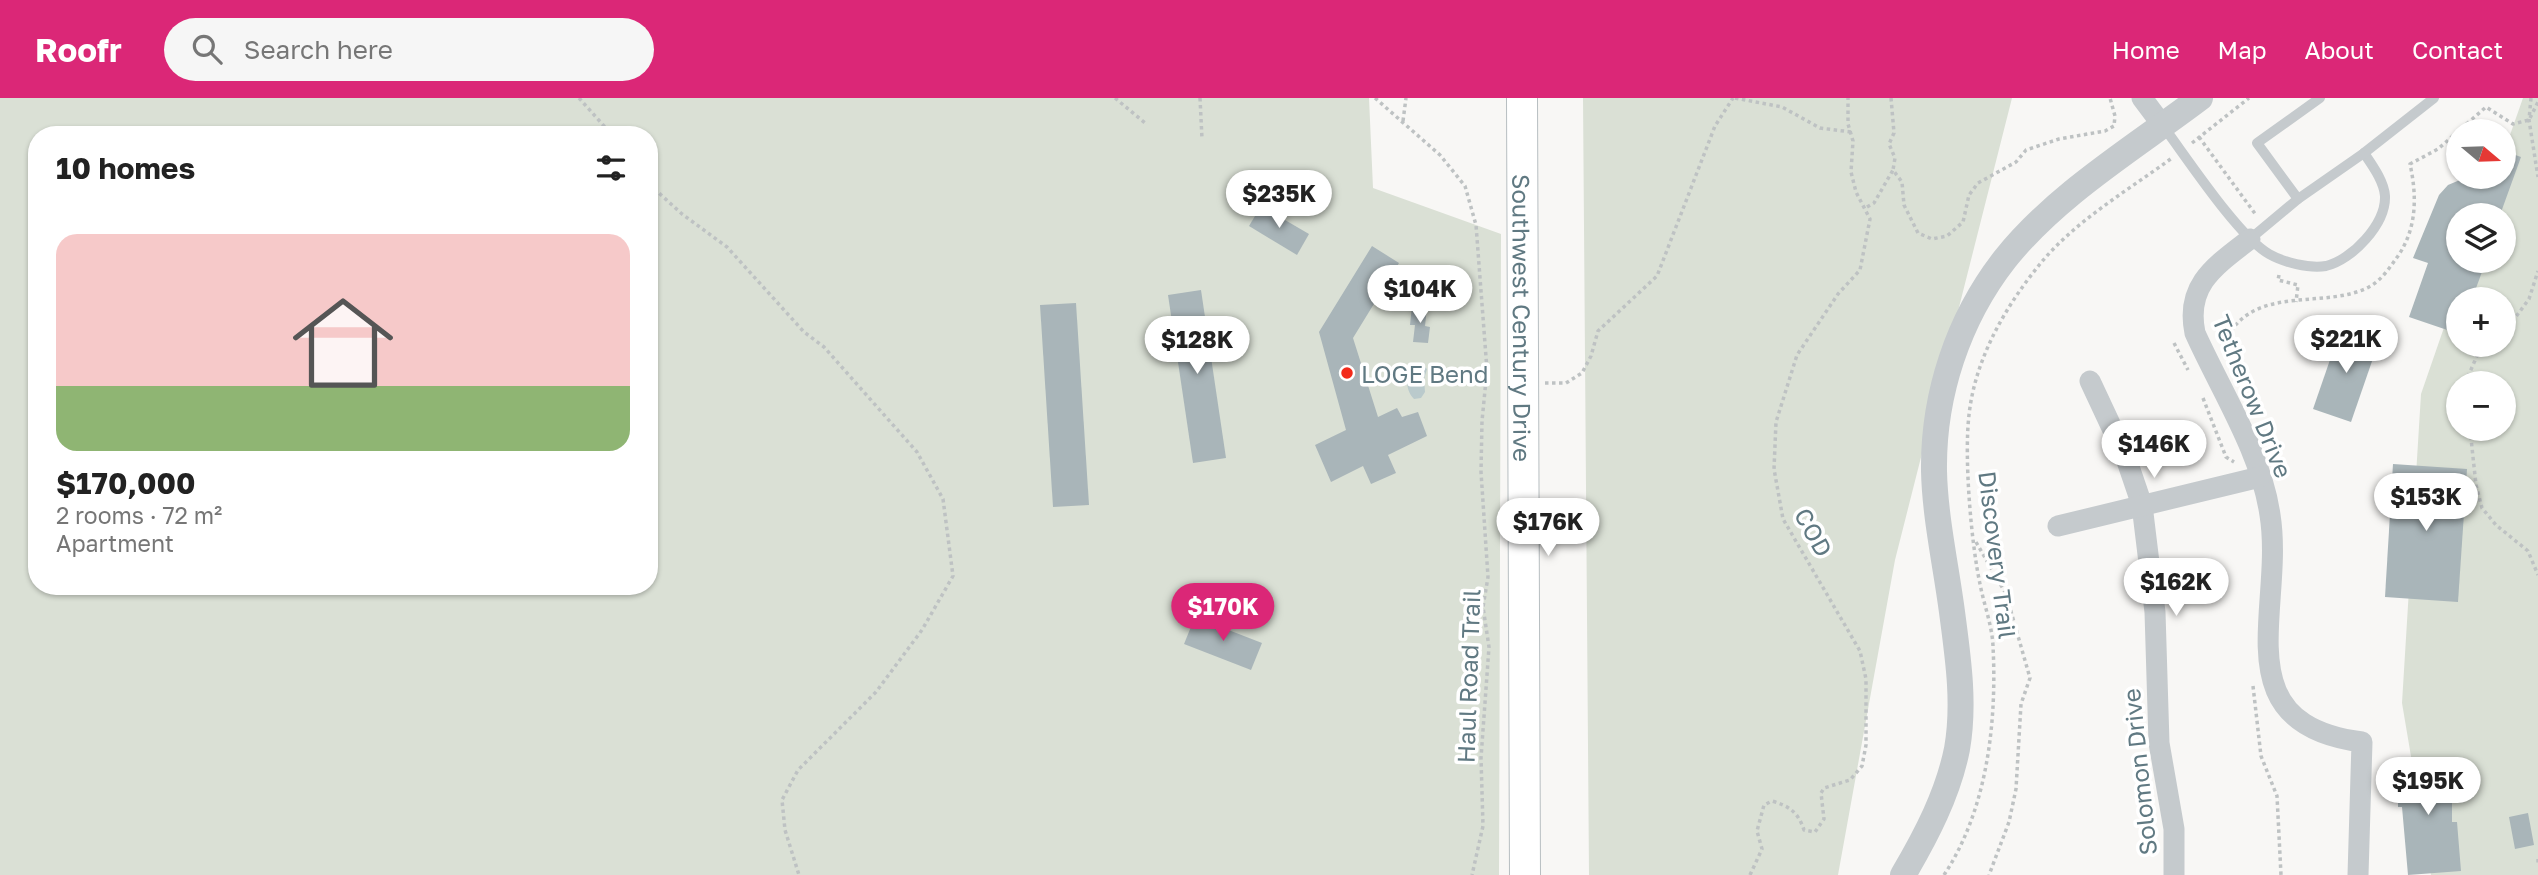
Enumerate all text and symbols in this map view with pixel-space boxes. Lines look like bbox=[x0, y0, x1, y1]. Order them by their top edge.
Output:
search box bbox=[164, 18, 654, 81]
text: Roofr bbox=[35, 30, 122, 69]
icon: search bbox=[188, 30, 226, 68]
text: Search here bbox=[244, 34, 393, 65]
text: Home bbox=[2112, 35, 2180, 64]
text: Map bbox=[2218, 35, 2267, 64]
text: About bbox=[2305, 35, 2374, 64]
text: Contact bbox=[2412, 35, 2503, 64]
north arrow bbox=[2446, 119, 2516, 189]
map controls bbox=[2446, 119, 2516, 441]
icon: filters bbox=[592, 149, 630, 187]
text: 10 homes bbox=[56, 150, 195, 186]
pin: $235K bbox=[1230, 170, 1328, 230]
street label: Southwest Century Drive bbox=[1508, 174, 1538, 462]
text: $235K bbox=[1242, 179, 1316, 207]
button: layers bbox=[2446, 203, 2516, 273]
pin: $104K bbox=[1371, 266, 1469, 325]
text: $104K bbox=[1383, 274, 1457, 302]
icon: home bbox=[280, 280, 406, 406]
button: + bbox=[2446, 287, 2516, 357]
street label: Tetherow Drive bbox=[2207, 310, 2299, 482]
pin: $128K bbox=[1148, 316, 1246, 376]
pin: $221K bbox=[2297, 316, 2395, 375]
text: $221K bbox=[2310, 324, 2382, 352]
text: $128K bbox=[1161, 325, 1233, 353]
place label: LOGE Bend bbox=[1361, 359, 1489, 388]
marker: LOGE Bend bbox=[1339, 365, 1355, 381]
button: − bbox=[2446, 371, 2516, 441]
pin: $146K bbox=[2105, 420, 2203, 480]
text: $146K bbox=[2118, 429, 2190, 457]
text: $170,000 bbox=[56, 465, 196, 501]
street label: Discovery Trail bbox=[1973, 469, 2023, 641]
pin: $153K bbox=[2377, 474, 2475, 533]
text: $153K bbox=[2390, 482, 2462, 510]
pin: $176K bbox=[1499, 498, 1597, 558]
text: 2 rooms · 72 m² bbox=[56, 501, 222, 529]
street label: COD bbox=[1789, 503, 1839, 561]
text: $176K bbox=[1512, 507, 1584, 535]
text: Apartment bbox=[56, 529, 174, 557]
pin: $162K bbox=[2127, 559, 2225, 618]
text: $162K bbox=[2140, 567, 2212, 595]
pin: $170K bbox=[1174, 584, 1272, 643]
street label: Haul Road Trail bbox=[1450, 588, 1486, 764]
text: $170K bbox=[1187, 592, 1259, 620]
street label: Solomon Drive bbox=[2116, 687, 2162, 857]
pin: $195K bbox=[2379, 758, 2477, 817]
text: $195K bbox=[2392, 766, 2464, 794]

